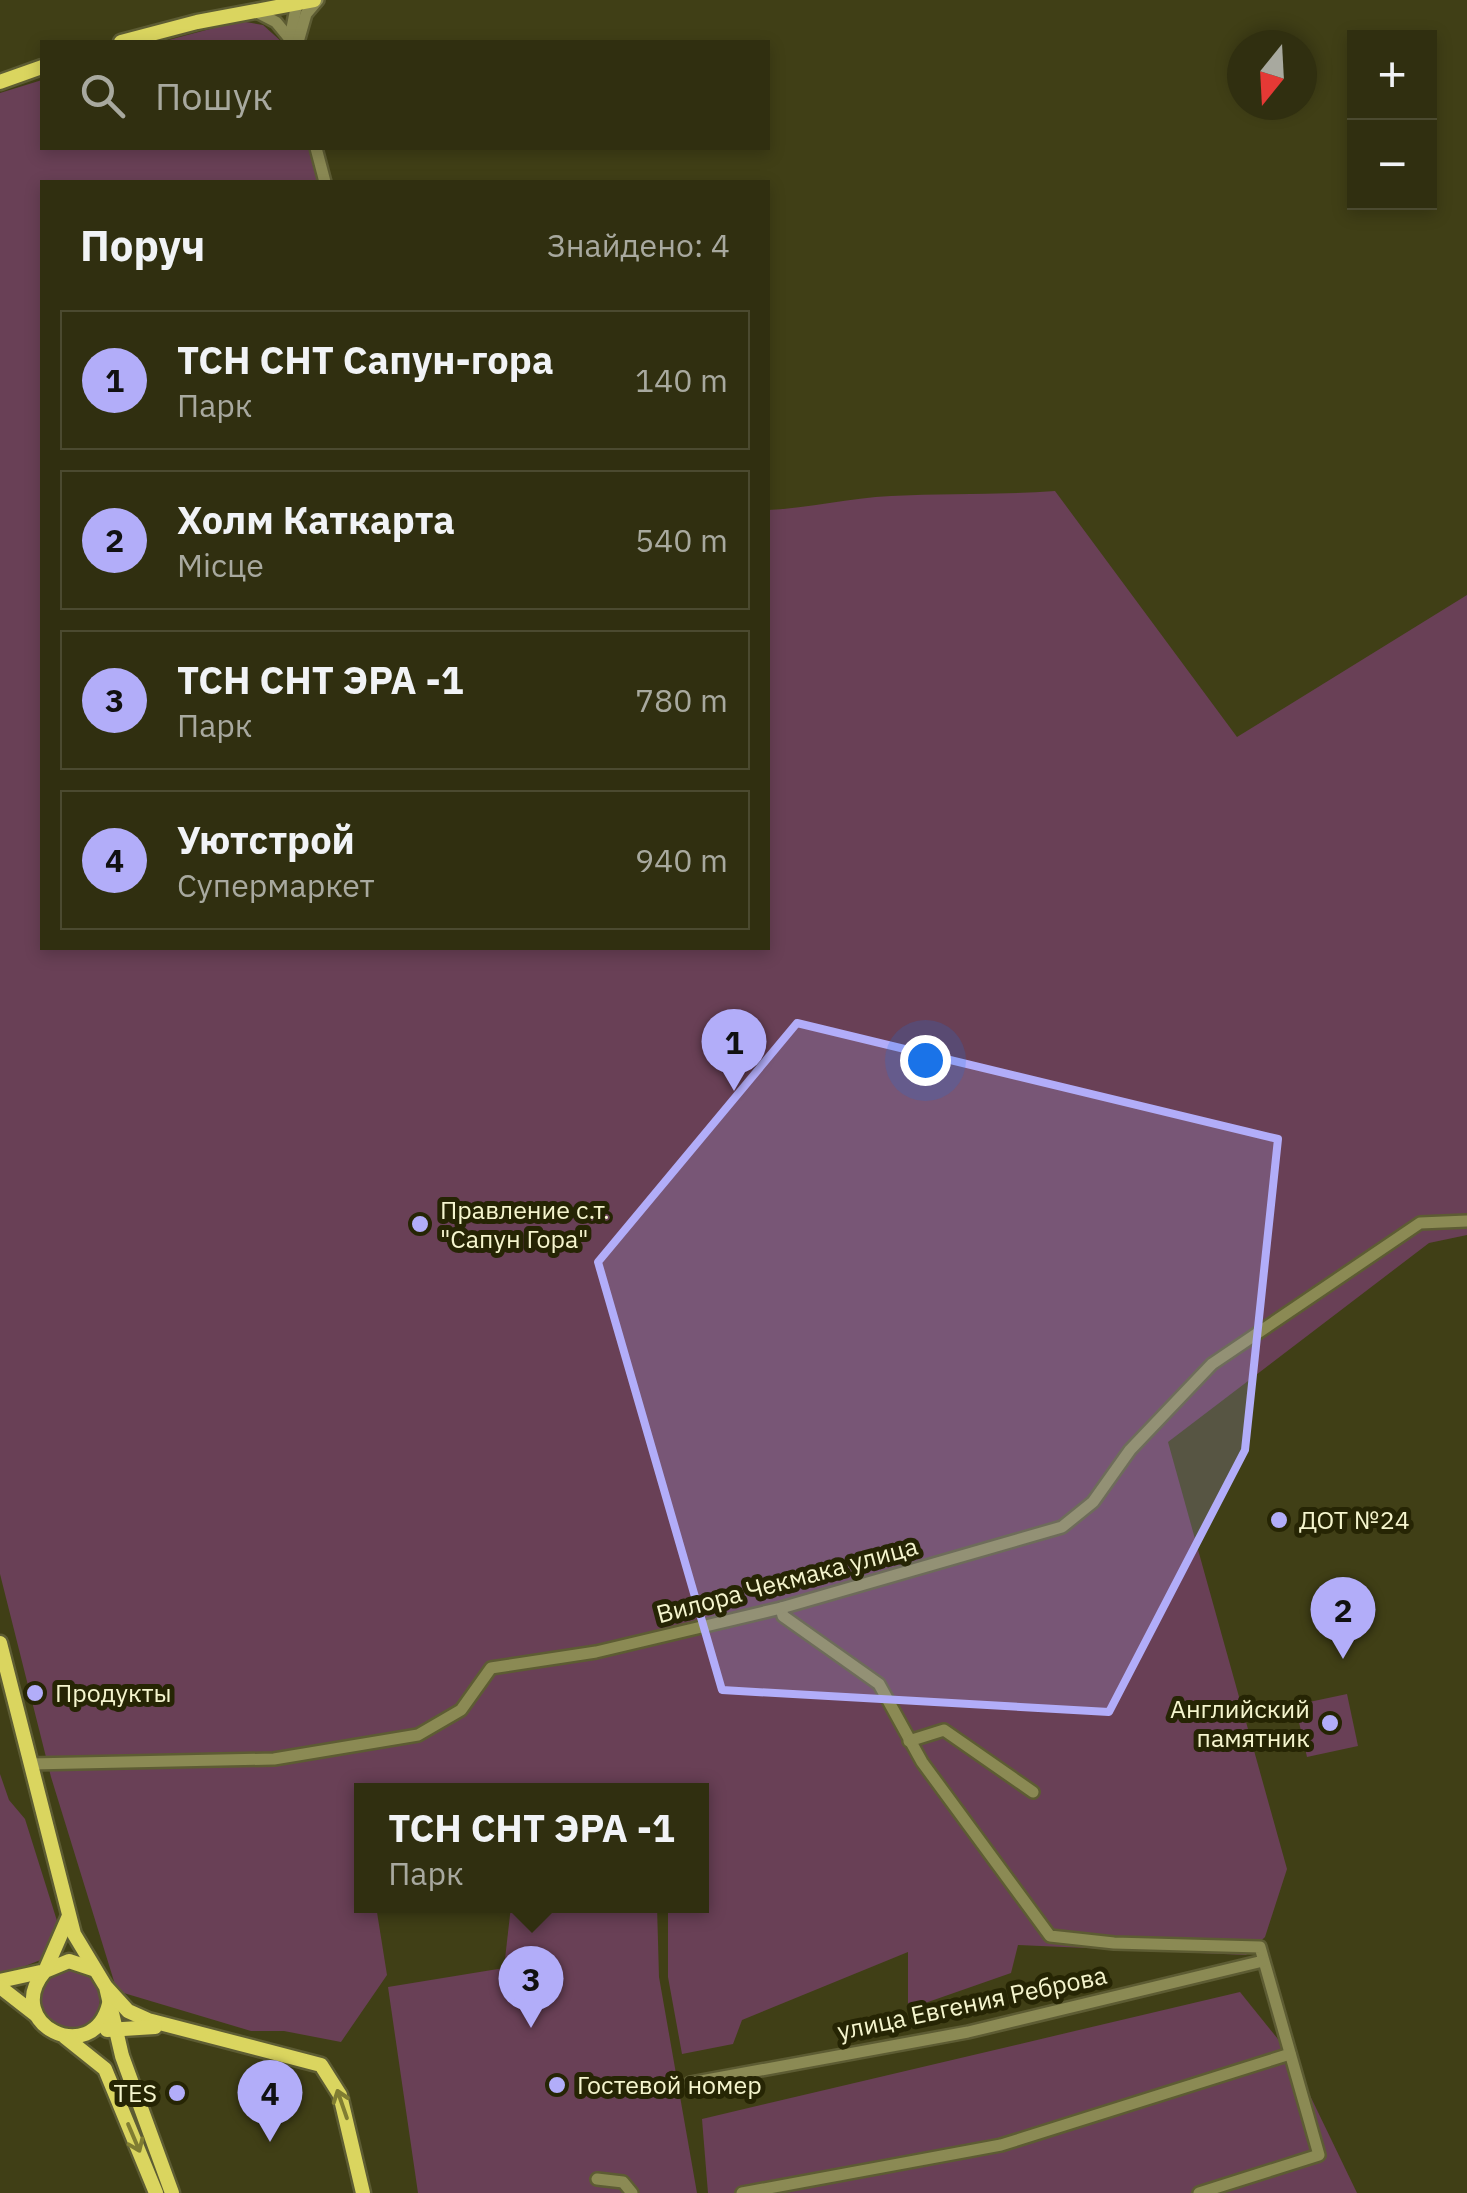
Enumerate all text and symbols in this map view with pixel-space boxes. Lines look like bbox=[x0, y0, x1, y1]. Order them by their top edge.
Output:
north arrow bbox=[1227, 30, 1317, 120]
map controls bbox=[1347, 30, 1437, 210]
button: + bbox=[1347, 30, 1437, 120]
search box bbox=[40, 40, 770, 150]
icon: search bbox=[75, 68, 130, 123]
text: Пошук bbox=[155, 71, 273, 120]
button: − bbox=[1347, 120, 1437, 210]
text: Поруч bbox=[80, 218, 205, 273]
text: Знайдено: 4 bbox=[547, 224, 730, 266]
text: ТСН СНТ Сапун-гора bbox=[177, 335, 554, 384]
text: 1 bbox=[105, 359, 124, 401]
text: 140 m bbox=[635, 359, 728, 401]
text: Парк bbox=[177, 384, 252, 426]
text: Холм Каткарта bbox=[177, 495, 455, 544]
text: 2 bbox=[105, 519, 124, 561]
text: 540 m bbox=[635, 519, 728, 561]
text: Місце bbox=[177, 544, 264, 586]
text: ТСН СНТ ЭРА -1 bbox=[177, 655, 464, 704]
text: 3 bbox=[105, 679, 124, 721]
text: 780 m bbox=[635, 679, 728, 721]
text: Парк bbox=[177, 704, 252, 746]
text: Уютстрой bbox=[177, 815, 355, 864]
text: 4 bbox=[105, 839, 124, 881]
text: 940 m bbox=[635, 839, 728, 881]
text: Супермаркет bbox=[177, 864, 375, 906]
pin: 1 bbox=[702, 1008, 766, 1091]
your location bbox=[900, 1035, 951, 1086]
place label: Правление с.т. "Сапун Гора" bbox=[440, 1193, 610, 1255]
marker: Правление с.т. "Сапун Гора" bbox=[409, 1213, 431, 1235]
place label: ДОТ №24 bbox=[1299, 1503, 1410, 1536]
marker: ДОТ №24 bbox=[1268, 1509, 1290, 1531]
street label: Вилора Чекмака улица bbox=[653, 1529, 921, 1630]
pin: 2 bbox=[1310, 1576, 1376, 1659]
place label: Продукты bbox=[55, 1676, 172, 1709]
marker: Продукты bbox=[24, 1682, 46, 1704]
place label: Английский памятник bbox=[1170, 1692, 1310, 1754]
marker: Английский памятник bbox=[1319, 1712, 1341, 1734]
popup bbox=[354, 1783, 709, 1913]
text: ТСН СНТ ЭРА -1 bbox=[388, 1803, 675, 1852]
text: Парк bbox=[388, 1852, 464, 1894]
pin: 3 bbox=[498, 1946, 564, 2028]
street label: улица Евгения Реброва bbox=[834, 1958, 1110, 2047]
pin: 4 bbox=[238, 2060, 302, 2142]
place label: Гостевой номер bbox=[577, 2068, 762, 2101]
marker: Гостевой номер bbox=[546, 2074, 568, 2096]
place label: TES bbox=[114, 2076, 157, 2109]
marker: TES bbox=[166, 2082, 188, 2104]
one-way arrow bbox=[332, 2089, 350, 2121]
one-way arrow bbox=[126, 2122, 144, 2152]

